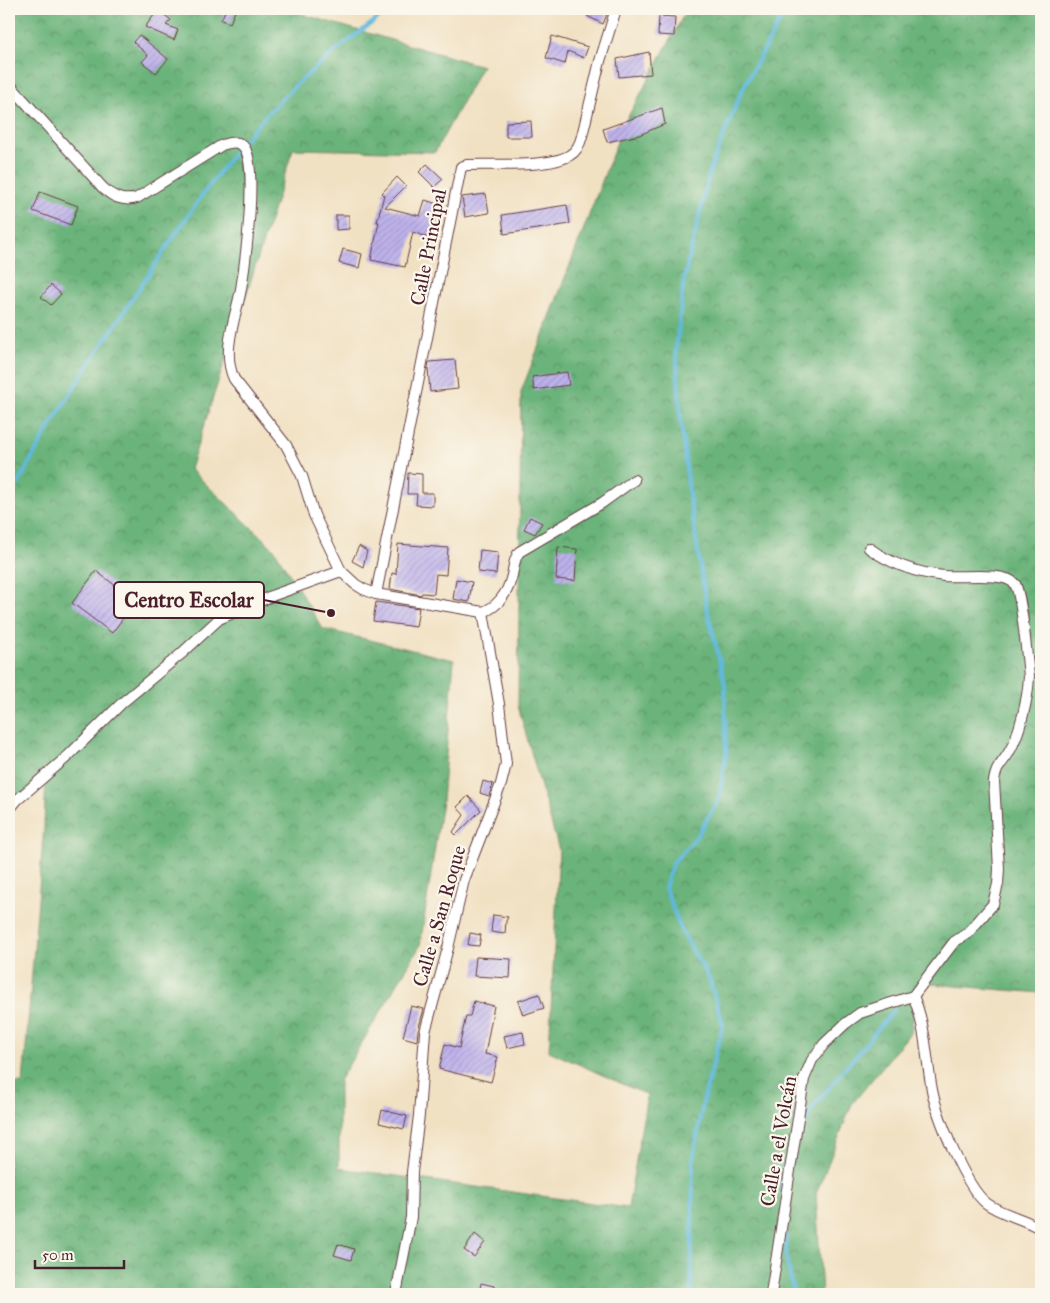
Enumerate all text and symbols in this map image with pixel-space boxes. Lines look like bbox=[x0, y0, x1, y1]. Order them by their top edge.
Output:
street label: Calle Principal bbox=[405, 186, 451, 307]
callout: Centro Escolar bbox=[114, 582, 264, 618]
text: Centro Escolar bbox=[124, 587, 255, 613]
street label: Calle a San Roque bbox=[407, 843, 472, 990]
street label: Calle a el Volcán bbox=[755, 1074, 801, 1208]
scale bar bbox=[35, 1238, 124, 1270]
text: 50 m bbox=[42, 1246, 74, 1264]

